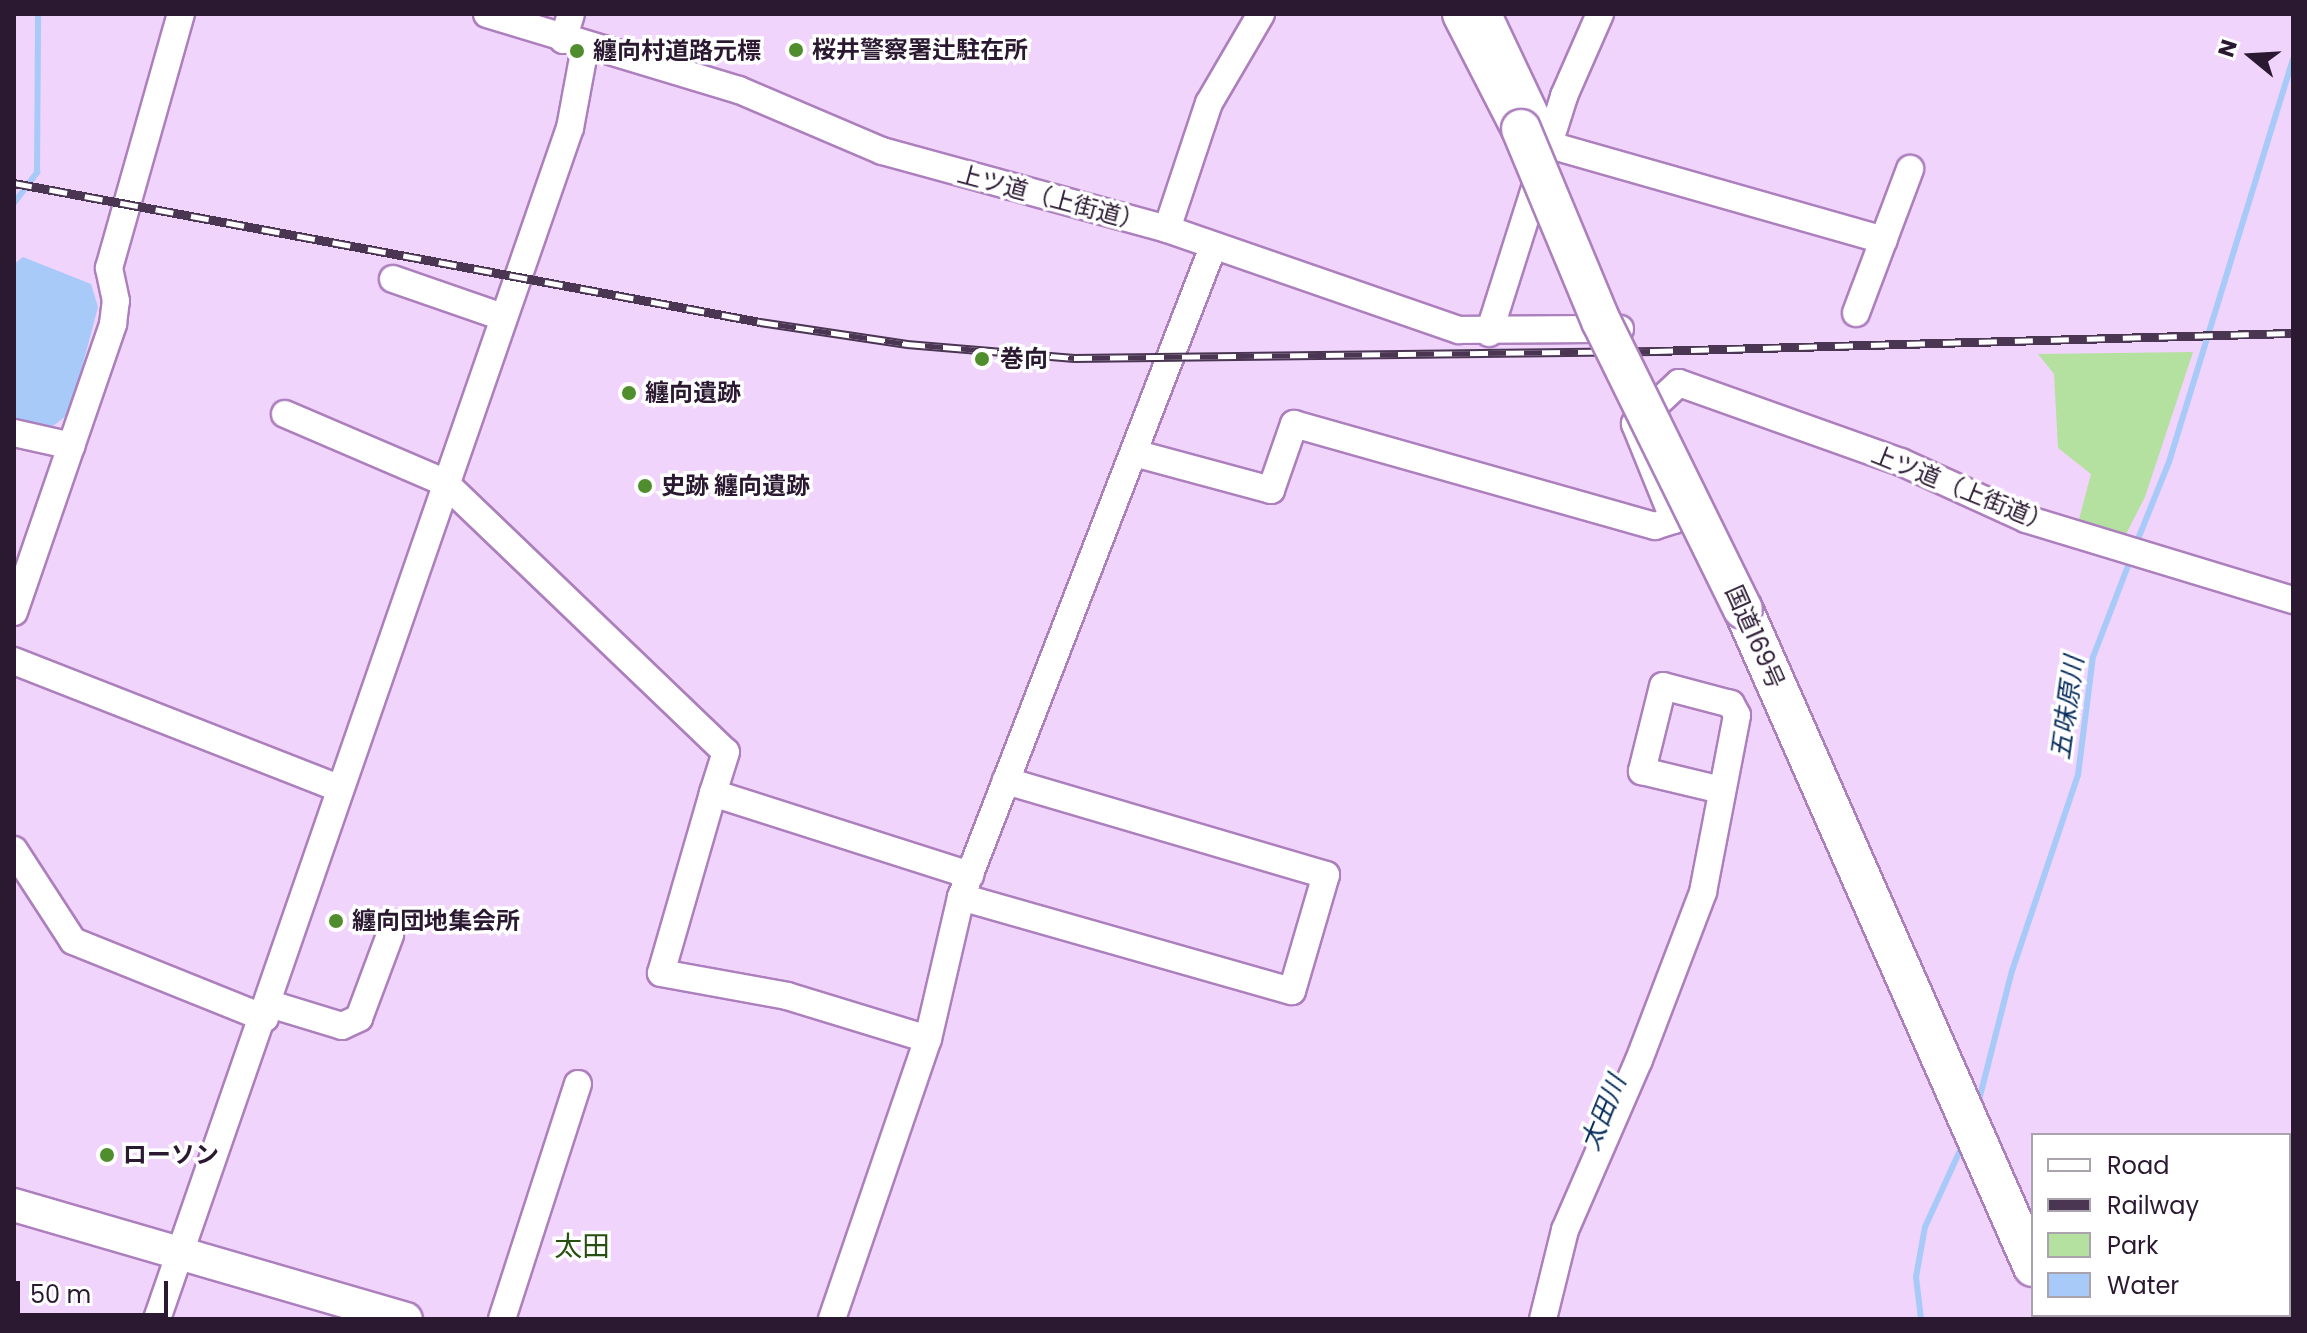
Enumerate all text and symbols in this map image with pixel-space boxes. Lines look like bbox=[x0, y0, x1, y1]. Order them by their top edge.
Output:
north arrow bbox=[2211, 16, 2291, 96]
place label: 桜井警察署辻駐在所 bbox=[812, 36, 1028, 64]
text: N bbox=[2210, 36, 2245, 61]
place label: 纏向村道路元標 bbox=[593, 37, 761, 65]
marker: 桜井警察署辻駐在所 bbox=[787, 41, 805, 59]
marker: 纏向村道路元標 bbox=[568, 42, 586, 60]
street label: 上ツ道（上街道） bbox=[955, 159, 1147, 237]
place label: 巻向 bbox=[1000, 345, 1048, 373]
marker: 巻向 bbox=[971, 348, 993, 370]
place label: 纏向遺跡 bbox=[645, 379, 741, 407]
marker: 纏向遺跡 bbox=[620, 384, 638, 402]
street label: 上ツ道（上街道） bbox=[1868, 440, 2056, 538]
place label: 史跡 纏向遺跡 bbox=[661, 472, 810, 500]
marker: 史跡 纏向遺跡 bbox=[636, 477, 654, 495]
street label: 国道169号 bbox=[1719, 581, 1791, 693]
water label: 五味原川 bbox=[2045, 654, 2091, 762]
place label: 纏向団地集会所 bbox=[352, 907, 520, 935]
marker: 纏向団地集会所 bbox=[327, 912, 345, 930]
water label: 太田川 bbox=[1575, 1071, 1633, 1155]
legend bbox=[2031, 1133, 2291, 1317]
place label: ローソン bbox=[123, 1141, 219, 1169]
marker: ローソン bbox=[98, 1146, 116, 1164]
text: Road bbox=[2107, 1149, 2169, 1182]
text: Railway bbox=[2107, 1189, 2199, 1222]
text: Park bbox=[2107, 1229, 2158, 1262]
district label: 太田 bbox=[554, 1230, 610, 1264]
scale bar bbox=[20, 1265, 172, 1315]
text: Water bbox=[2107, 1269, 2179, 1302]
text: 50 m bbox=[30, 1278, 91, 1311]

